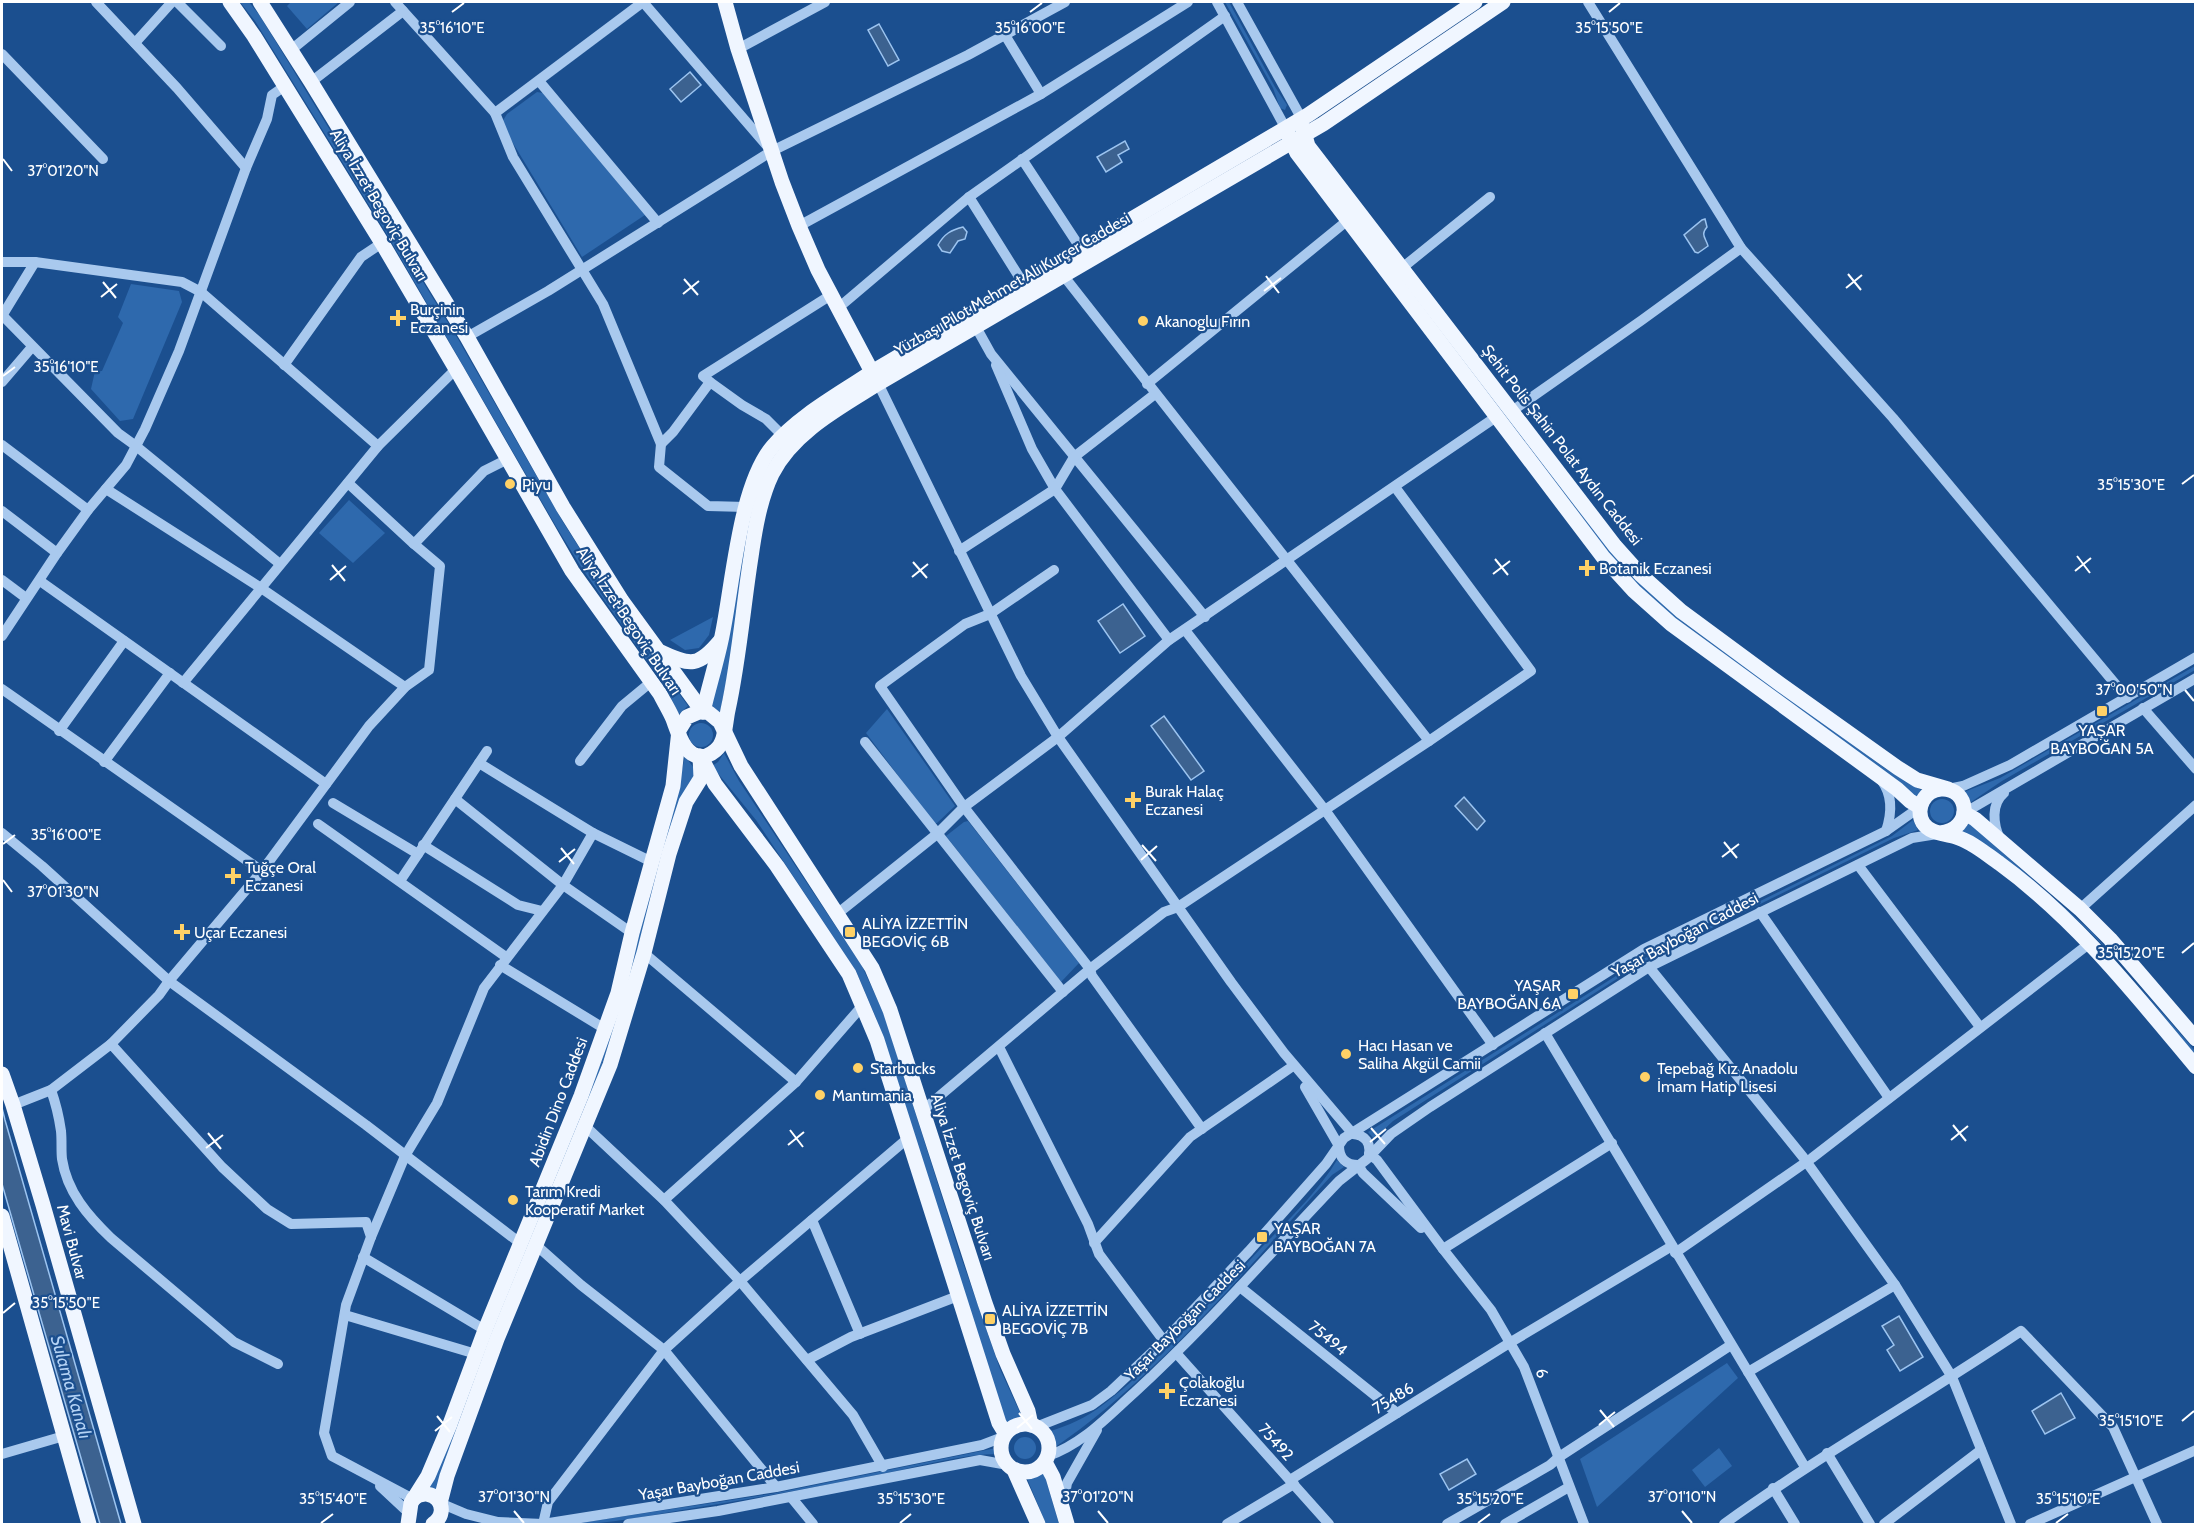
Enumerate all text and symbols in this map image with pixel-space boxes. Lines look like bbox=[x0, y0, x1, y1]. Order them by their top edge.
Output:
text: 35°16'10"E bbox=[419, 19, 485, 37]
text: 35°16'00"E bbox=[995, 19, 1065, 37]
text: 35°15'50"E bbox=[1575, 19, 1643, 37]
street label: Aliya İzzet Begoviç Bulvarı bbox=[326, 125, 432, 285]
text: 37°01'20"N bbox=[27, 162, 99, 180]
street label: Yüzbaşı Pilot Mehmet Ali Kurçer Caddesi bbox=[890, 209, 1133, 360]
place label: Burçinin Eczanesi bbox=[410, 300, 468, 337]
marker: Burçinin Eczanesi bbox=[391, 311, 405, 325]
place label: Akanoglu Fırın bbox=[1155, 312, 1250, 331]
marker: Akanoglu Fırın bbox=[1136, 314, 1150, 328]
street label: Şehit Polis Şahin Polat Aydın Caddesi bbox=[1478, 341, 1646, 549]
text: 35°16'10"E bbox=[33, 358, 99, 376]
place label: Piyu bbox=[522, 475, 551, 494]
text: 35°15'30"E bbox=[2097, 476, 2165, 494]
marker: Piyu bbox=[503, 477, 517, 491]
street label: Aliya İzzet Begoviç Bulvarı bbox=[572, 543, 686, 699]
place label: Botanik Eczanesi bbox=[1599, 559, 1712, 578]
marker: Botanik Eczanesi bbox=[1580, 561, 1594, 575]
text: 37°00'50"N bbox=[2095, 681, 2173, 699]
marker: YAŞAR BAYBOĞAN 5A bbox=[2095, 704, 2109, 718]
place label: YAŞAR BAYBOĞAN 5A bbox=[2050, 721, 2154, 758]
place label: Burak Halaç Eczanesi bbox=[1145, 782, 1224, 819]
marker: Burak Halaç Eczanesi bbox=[1126, 793, 1140, 807]
text: 35°16'00"E bbox=[31, 826, 101, 844]
place label: Tuğçe Oral Eczanesi bbox=[245, 858, 316, 895]
marker: Tuğçe Oral Eczanesi bbox=[226, 869, 240, 883]
text: 37°01'30"N bbox=[27, 883, 99, 901]
street label: Yaşar Bayboğan Caddesi bbox=[1608, 888, 1761, 982]
place label: ALİYA İZZETTİN BEGOVİÇ 6B bbox=[862, 914, 968, 951]
place label: Uçar Eczanesi bbox=[194, 923, 287, 942]
marker: Uçar Eczanesi bbox=[175, 925, 189, 939]
marker: ALİYA İZZETTİN BEGOVİÇ 6B bbox=[843, 925, 857, 939]
text: 35°15'20"E bbox=[2097, 944, 2165, 962]
place label: YAŞAR BAYBOĞAN 6A bbox=[1457, 976, 1561, 1013]
marker: YAŞAR BAYBOĞAN 6A bbox=[1566, 987, 1580, 1001]
street label: Abidin Dino Caddesi bbox=[525, 1035, 591, 1169]
place label: Hacı Hasan ve Saliha Akgül Camii bbox=[1358, 1036, 1481, 1073]
marker: Hacı Hasan ve Saliha Akgül Camii bbox=[1339, 1047, 1353, 1061]
place label: Starbucks bbox=[870, 1059, 936, 1078]
place label: Tepebağ Kız Anadolu İmam Hatip Lisesi bbox=[1657, 1059, 1798, 1096]
marker: Starbucks bbox=[851, 1061, 865, 1075]
marker: Tepebağ Kız Anadolu İmam Hatip Lisesi bbox=[1638, 1070, 1652, 1084]
place label: Mantımania bbox=[832, 1086, 912, 1105]
marker: Mantımania bbox=[813, 1088, 827, 1102]
street label: Aliya İzzet Begoviç Bulvarı bbox=[927, 1091, 999, 1263]
place label: Tarım Kredi Kooperatif Market bbox=[525, 1182, 645, 1219]
marker: Tarım Kredi Kooperatif Market bbox=[506, 1193, 520, 1207]
street label: Mavi Bulvar bbox=[53, 1202, 91, 1283]
place label: YAŞAR BAYBOĞAN 7A bbox=[1273, 1219, 1376, 1256]
marker: YAŞAR BAYBOĞAN 7A bbox=[1255, 1230, 1269, 1244]
street label: Yaşar Bayboğan Caddesi bbox=[1120, 1256, 1249, 1385]
text: 35°15'50"E bbox=[32, 1294, 100, 1312]
place label: ALİYA İZZETTİN BEGOVİÇ 7B bbox=[1002, 1301, 1108, 1338]
marker: ALİYA İZZETTİN BEGOVİÇ 7B bbox=[983, 1312, 997, 1326]
street label: 75494 bbox=[1305, 1317, 1351, 1359]
water label: Sulama Kanalı bbox=[46, 1333, 96, 1441]
street label: 6 bbox=[1532, 1365, 1552, 1381]
place label: Çolakoğlu Eczanesi bbox=[1179, 1373, 1245, 1410]
street label: 75486 bbox=[1369, 1378, 1417, 1418]
marker: Çolakoğlu Eczanesi bbox=[1160, 1384, 1174, 1398]
text: 35°15'10"E bbox=[2099, 1412, 2163, 1430]
street label: 75492 bbox=[1254, 1420, 1298, 1464]
street label: Yaşar Bayboğan Caddesi bbox=[636, 1457, 801, 1505]
text: 37°01'30"N bbox=[478, 1488, 550, 1506]
text: 37°01'20"N bbox=[1062, 1488, 1134, 1506]
text: 37°01'10"N bbox=[1648, 1488, 1716, 1506]
text: 35°15'40"E bbox=[299, 1490, 367, 1508]
text: 35°15'30"E bbox=[877, 1490, 945, 1508]
text: 35°15'20"E bbox=[1456, 1490, 1524, 1508]
text: 35°15'10"E bbox=[2036, 1490, 2100, 1508]

